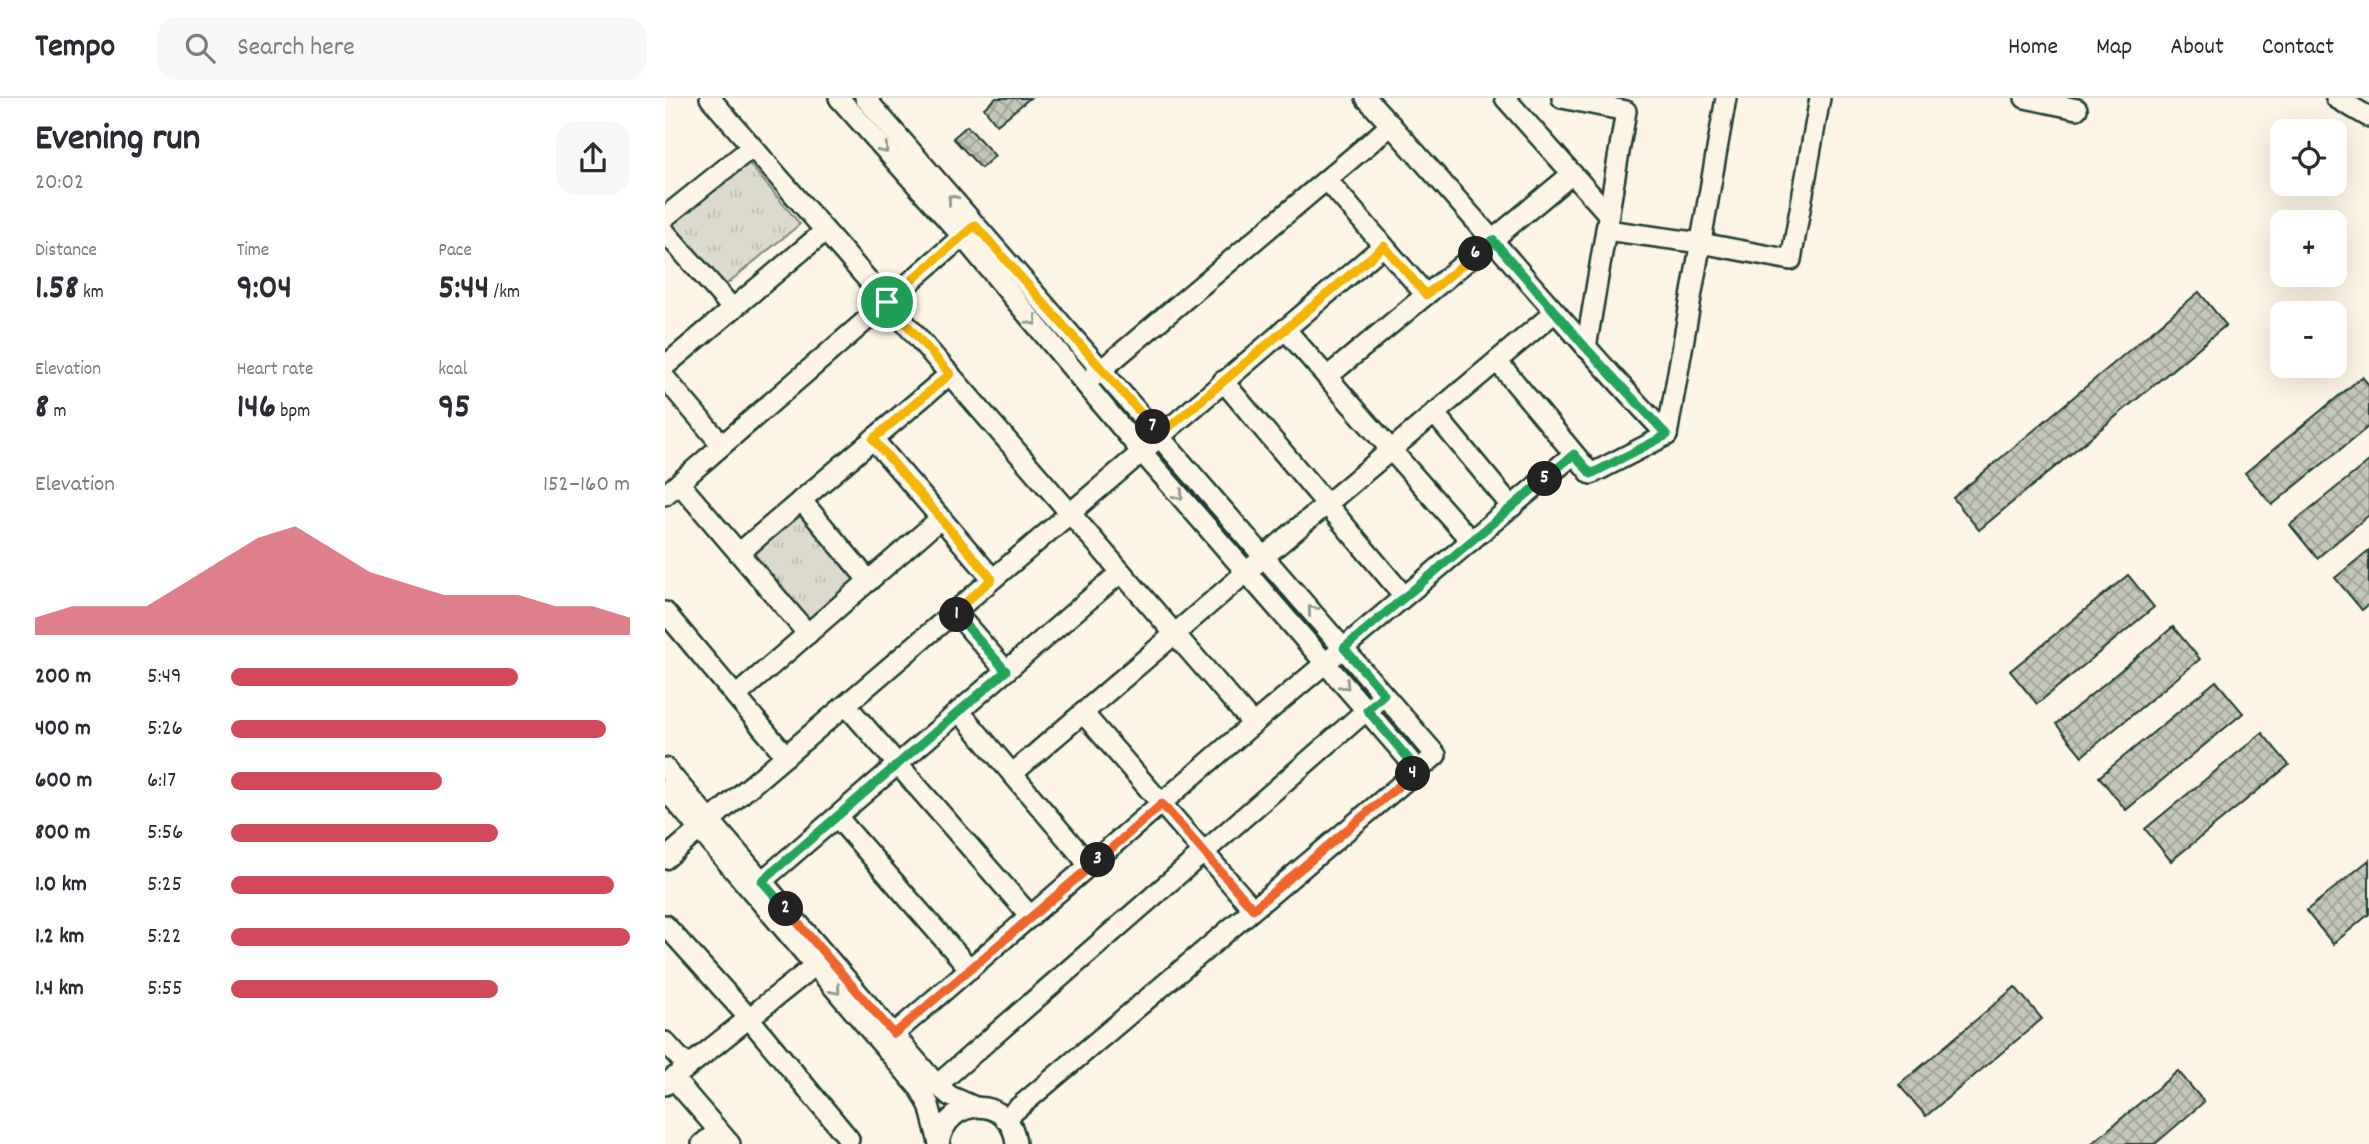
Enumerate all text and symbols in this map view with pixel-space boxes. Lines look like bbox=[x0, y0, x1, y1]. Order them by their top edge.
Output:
search box bbox=[157, 17, 647, 80]
text: Tempo bbox=[35, 25, 115, 72]
icon: search bbox=[181, 29, 219, 67]
text: Search here bbox=[237, 30, 355, 67]
text: Home bbox=[2008, 31, 2058, 65]
text: Map bbox=[2096, 31, 2132, 65]
text: About bbox=[2170, 31, 2224, 65]
text: Contact bbox=[2262, 31, 2334, 65]
text: Evening run bbox=[35, 113, 200, 168]
map controls bbox=[2270, 119, 2347, 378]
button: locate bbox=[2270, 119, 2347, 196]
button: share bbox=[556, 121, 630, 195]
one-way arrow bbox=[876, 141, 888, 154]
text: 20:02 bbox=[35, 167, 84, 200]
one-way arrow bbox=[948, 194, 960, 207]
button: + bbox=[2270, 210, 2347, 287]
pin: 6 bbox=[1459, 236, 1493, 272]
text: Distance bbox=[35, 238, 97, 265]
text: Time bbox=[237, 238, 269, 265]
text: Pace bbox=[438, 238, 472, 265]
text: 6 bbox=[1471, 240, 1480, 267]
text: 1.58 bbox=[35, 265, 79, 315]
text: 9:04 bbox=[237, 265, 292, 315]
text: 5:44 bbox=[438, 265, 489, 315]
pin bbox=[857, 272, 917, 332]
text: km bbox=[79, 280, 104, 307]
text: /km bbox=[489, 280, 520, 307]
icon: arrive bbox=[868, 283, 906, 321]
button: − bbox=[2270, 301, 2347, 378]
one-way arrow bbox=[1024, 314, 1037, 326]
text: Elevation bbox=[35, 357, 101, 384]
text: Heart rate bbox=[237, 357, 313, 384]
text: kcal bbox=[438, 357, 467, 384]
text: 8 bbox=[35, 384, 49, 434]
text: 146 bbox=[237, 384, 276, 434]
text: 95 bbox=[438, 384, 471, 434]
text: m bbox=[49, 399, 66, 426]
text: bpm bbox=[276, 399, 310, 426]
pin: 7 bbox=[1135, 410, 1170, 444]
text: 7 bbox=[1149, 413, 1156, 440]
pin: 5 bbox=[1527, 462, 1563, 496]
text: 5 bbox=[1540, 465, 1549, 492]
text: Elevation bbox=[35, 469, 115, 502]
text: 152–160 m bbox=[543, 469, 630, 502]
one-way arrow bbox=[1171, 487, 1184, 500]
pin: 1 bbox=[939, 598, 975, 632]
text: 1 bbox=[954, 601, 959, 628]
one-way arrow bbox=[1308, 605, 1320, 618]
text: 200 m bbox=[35, 661, 91, 694]
text: 5:49 bbox=[147, 661, 182, 694]
one-way arrow bbox=[1336, 677, 1349, 690]
text: 400 m bbox=[35, 713, 91, 746]
text: 5:26 bbox=[147, 713, 183, 746]
pin: 4 bbox=[1395, 756, 1431, 792]
text: 4 bbox=[1409, 760, 1416, 787]
text: 600 m bbox=[35, 765, 92, 798]
text: 6:17 bbox=[147, 765, 176, 798]
text: 800 m bbox=[35, 817, 90, 850]
text: 5:56 bbox=[147, 817, 183, 850]
pin: 3 bbox=[1081, 842, 1115, 878]
text: 3 bbox=[1093, 846, 1102, 873]
text: 1.0 km bbox=[35, 869, 87, 902]
text: 5:25 bbox=[147, 869, 182, 902]
pin: 2 bbox=[769, 892, 803, 926]
text: 2 bbox=[781, 895, 790, 922]
text: 1.2 km bbox=[35, 921, 84, 954]
text: 5:22 bbox=[147, 921, 182, 954]
text: 1.4 km bbox=[35, 973, 84, 1006]
text: 5:55 bbox=[147, 973, 183, 1006]
one-way arrow bbox=[828, 982, 840, 995]

